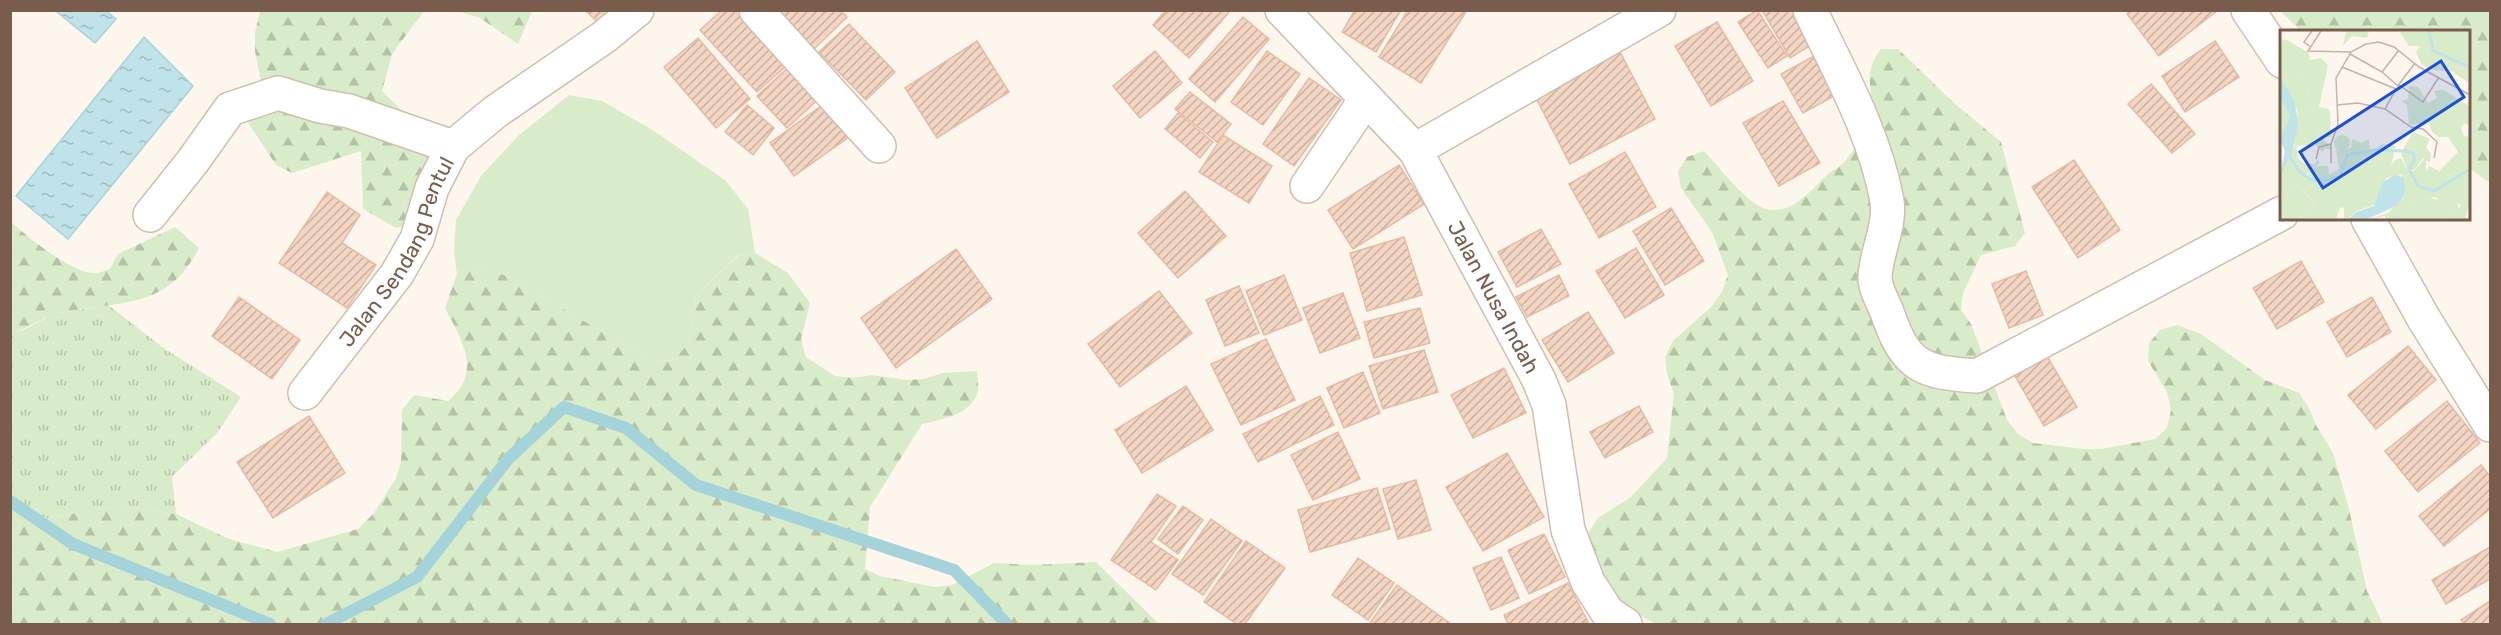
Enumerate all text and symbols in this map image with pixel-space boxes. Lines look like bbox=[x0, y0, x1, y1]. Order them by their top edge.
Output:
inset map bbox=[2280, 30, 2471, 220]
street label: Jalan Sendang Pentul bbox=[333, 152, 458, 351]
street label: Jalan Nusa Indah bbox=[1443, 216, 1545, 377]

